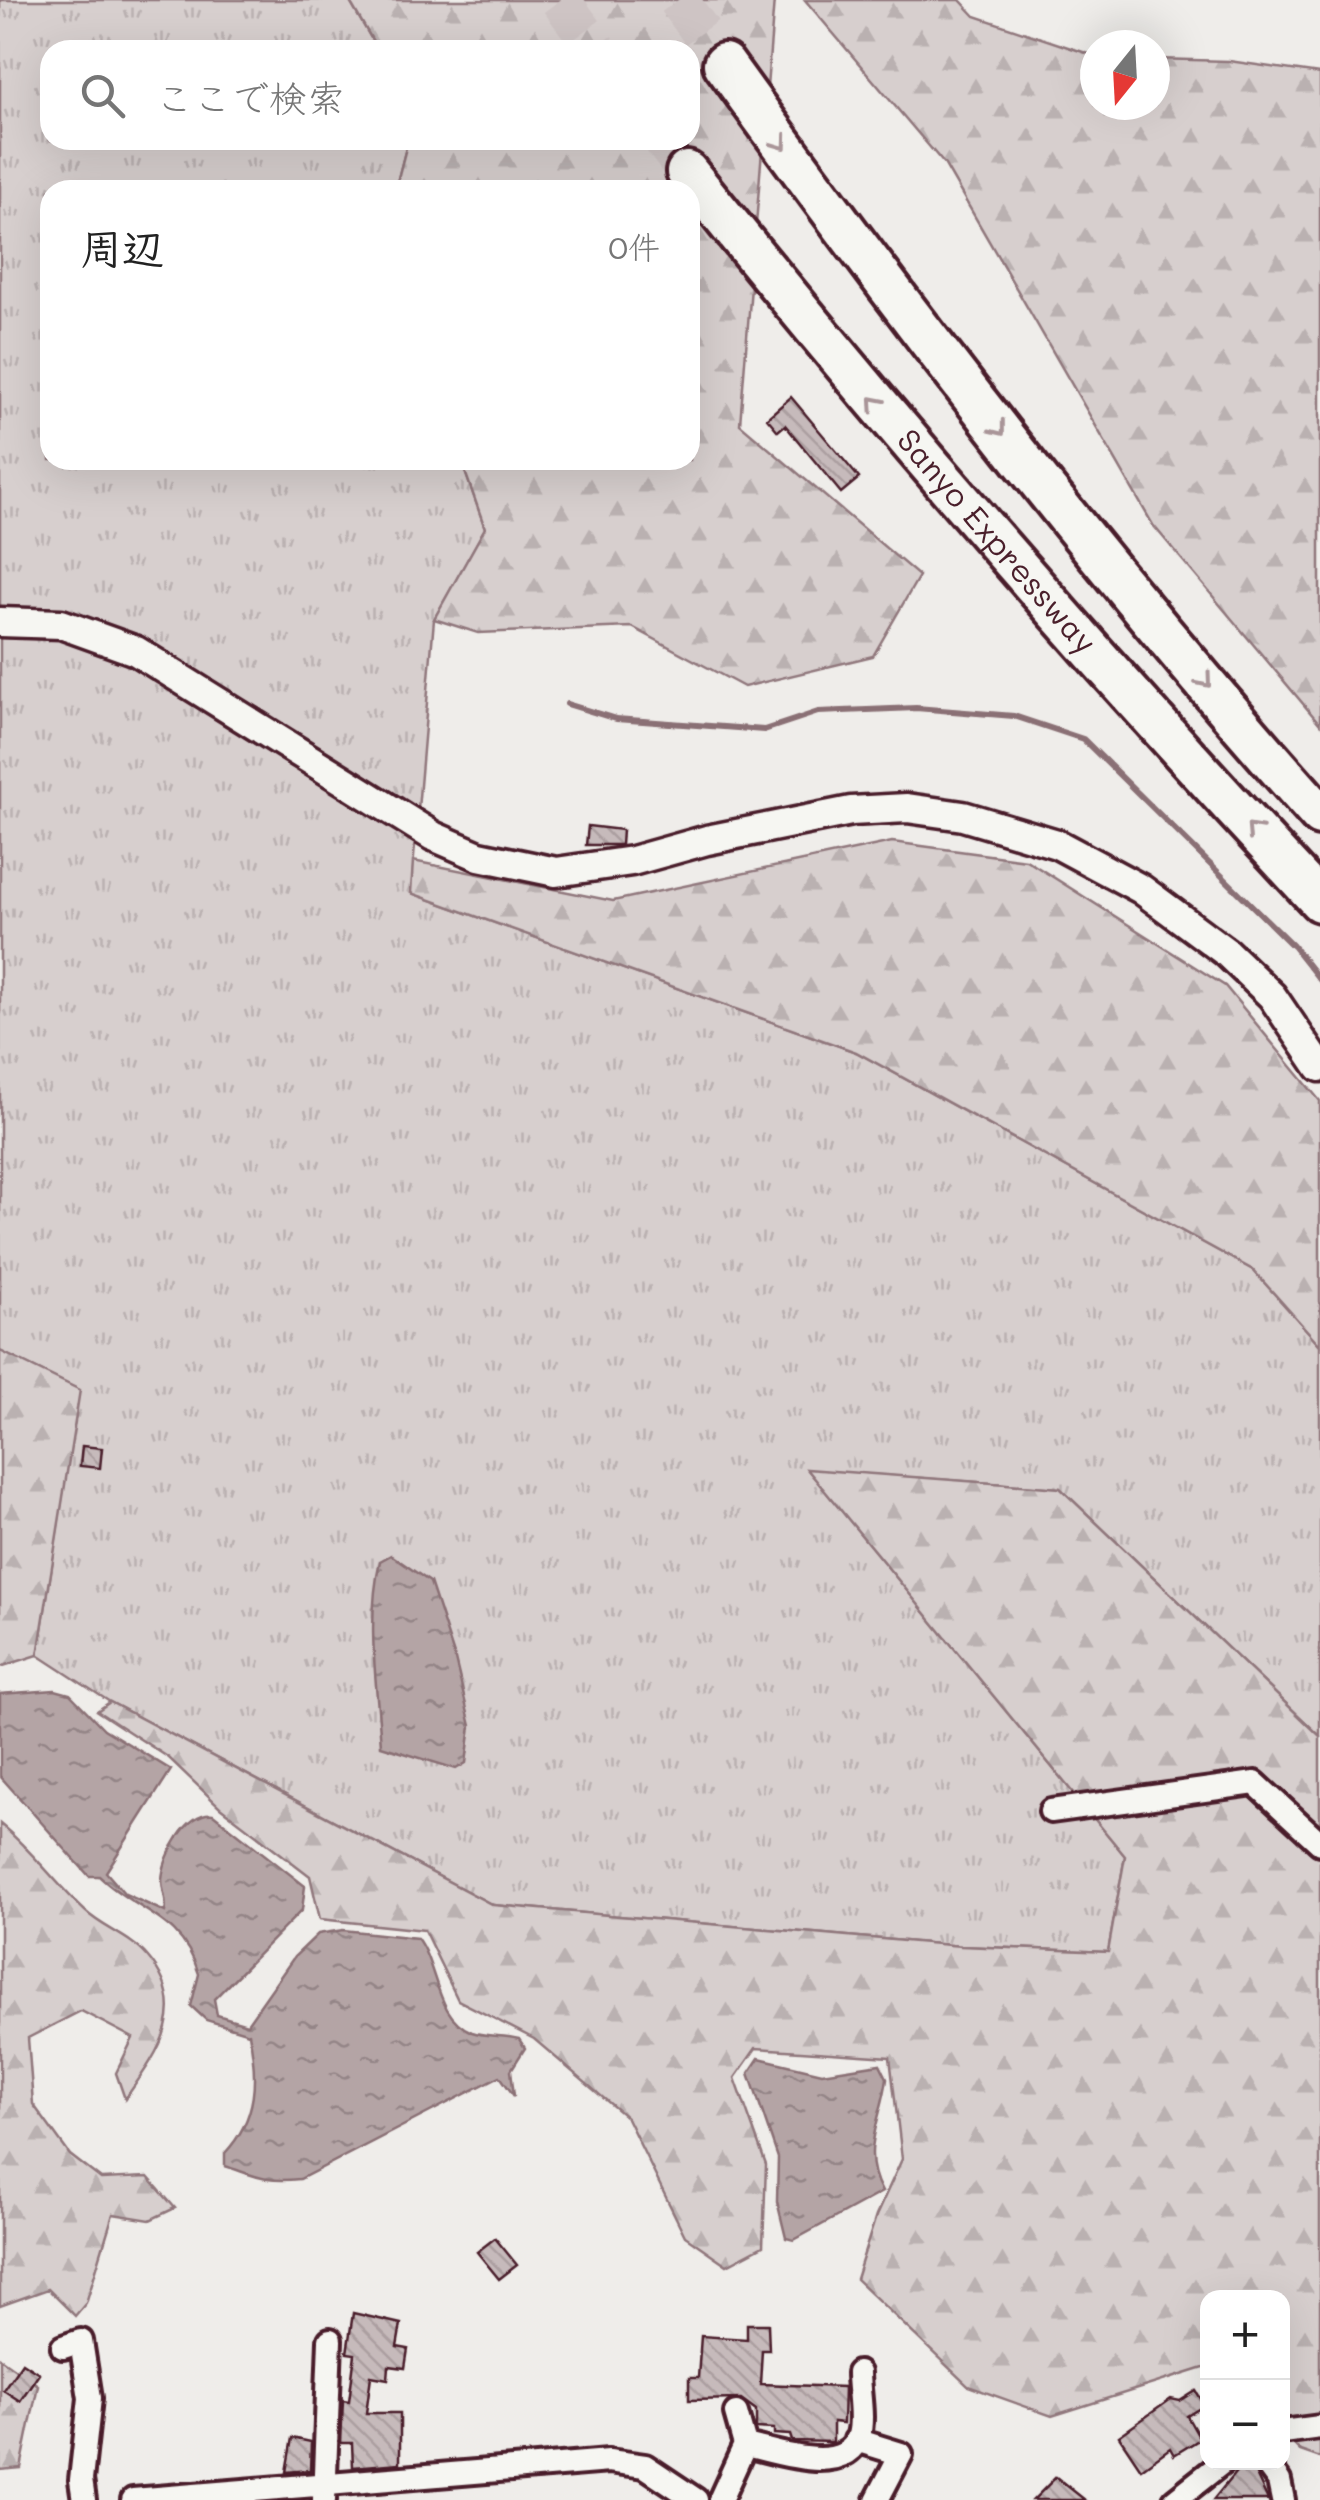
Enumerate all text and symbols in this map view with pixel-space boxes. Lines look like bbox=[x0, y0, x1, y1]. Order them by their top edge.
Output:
north arrow bbox=[1080, 30, 1170, 120]
search box bbox=[40, 40, 700, 150]
icon: search bbox=[75, 68, 130, 123]
text: ここで検索 bbox=[155, 72, 345, 122]
one-way arrow bbox=[769, 132, 786, 150]
text: 周辺 bbox=[80, 220, 164, 275]
text: 0件 bbox=[608, 225, 660, 267]
one-way arrow bbox=[869, 397, 887, 415]
one-way arrow bbox=[987, 418, 1005, 436]
street label: Sanyo Expressway bbox=[889, 419, 1107, 662]
one-way arrow bbox=[1193, 669, 1211, 687]
one-way arrow bbox=[1247, 823, 1265, 842]
map controls bbox=[1200, 2290, 1290, 2470]
button: + bbox=[1200, 2290, 1290, 2380]
button: − bbox=[1200, 2380, 1290, 2470]

